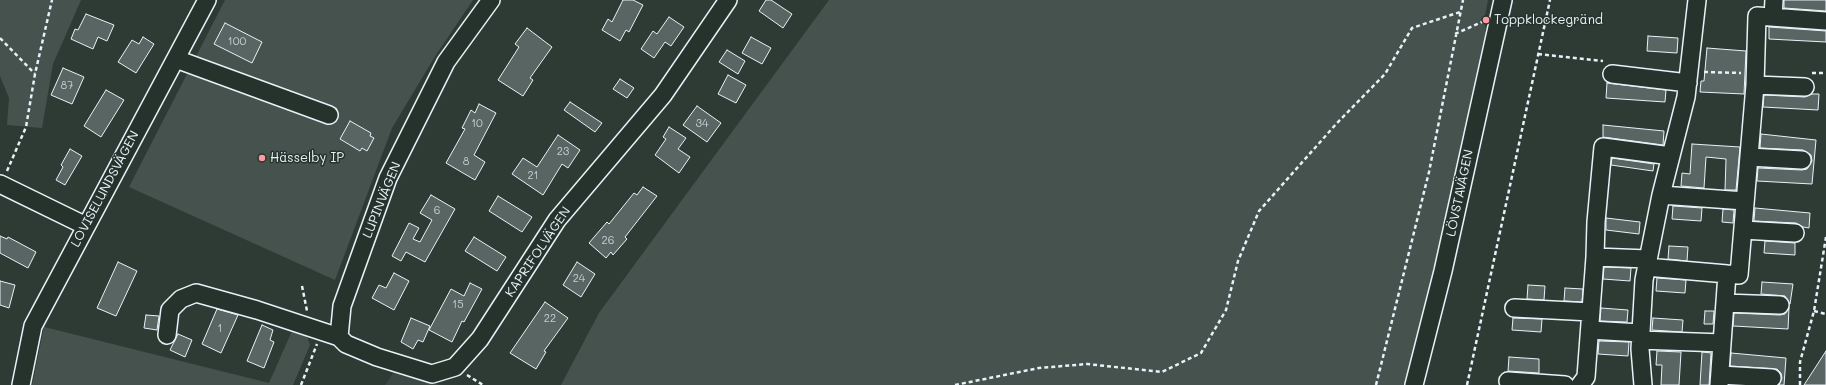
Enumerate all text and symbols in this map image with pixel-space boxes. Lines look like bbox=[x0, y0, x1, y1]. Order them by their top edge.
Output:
place label: Toppklockegränd bbox=[1494, 12, 1603, 28]
marker: Toppklockegränd bbox=[1481, 15, 1491, 25]
house number: 100 bbox=[228, 35, 246, 49]
house number: 87 bbox=[61, 79, 73, 93]
house number: 10 bbox=[471, 117, 483, 131]
house number: 34 bbox=[696, 117, 708, 131]
street label: LOVISELUNDSVÄGEN bbox=[68, 128, 142, 250]
house number: 23 bbox=[557, 145, 569, 159]
street label: LÖVSTAVÄGEN bbox=[1443, 148, 1477, 238]
place label: Hässelby IP bbox=[270, 150, 344, 166]
marker: Hässelby IP bbox=[257, 153, 267, 163]
house number: 8 bbox=[463, 155, 469, 169]
street label: LUPINVÄGEN bbox=[360, 160, 404, 240]
house number: 21 bbox=[527, 169, 539, 183]
house number: 6 bbox=[434, 204, 440, 218]
street label: KAPRIFOLVÄGEN bbox=[502, 204, 574, 300]
house number: 26 bbox=[602, 234, 614, 248]
house number: 24 bbox=[573, 272, 585, 286]
house number: 15 bbox=[452, 298, 464, 312]
house number: 22 bbox=[544, 312, 556, 326]
house number: 1 bbox=[218, 322, 222, 336]

